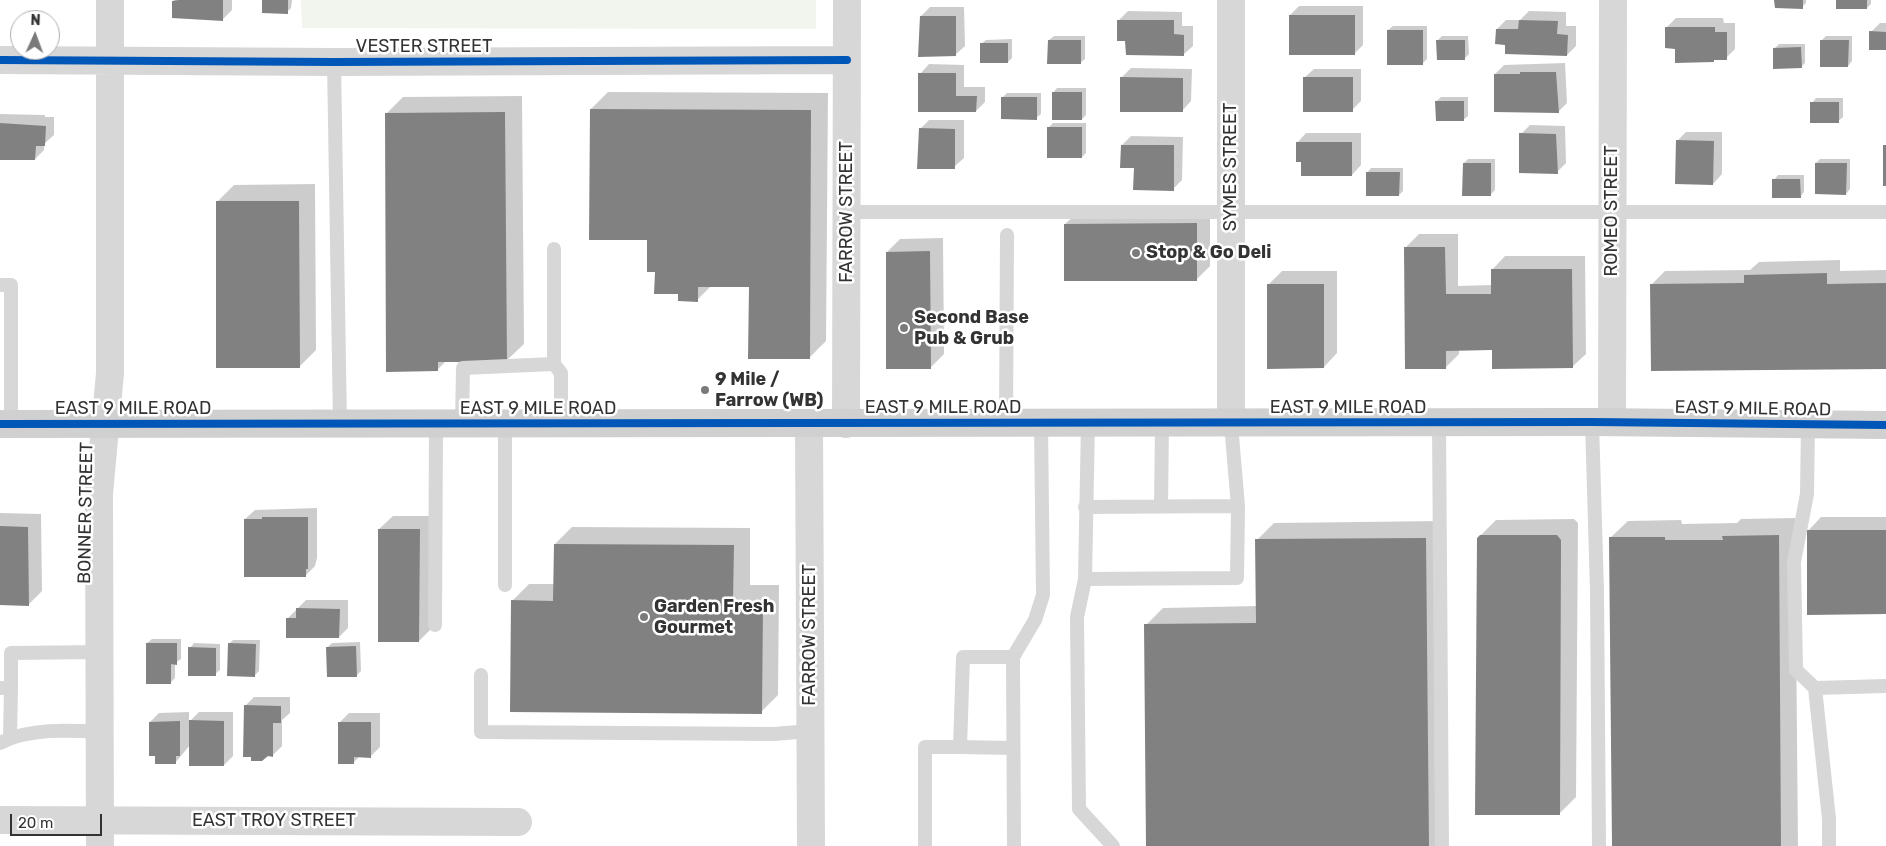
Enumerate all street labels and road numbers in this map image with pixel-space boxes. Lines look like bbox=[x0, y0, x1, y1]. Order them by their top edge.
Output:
street label: VESTER STREET bbox=[356, 36, 492, 58]
street label: SYMES STREET bbox=[1220, 103, 1242, 231]
street label: FARROW STREET bbox=[836, 141, 858, 283]
street label: ROMEO STREET bbox=[1601, 145, 1623, 277]
street label: EAST 9 MILE ROAD bbox=[865, 397, 1021, 419]
street label: EAST 9 MILE ROAD bbox=[1270, 397, 1426, 419]
street label: EAST 9 MILE ROAD bbox=[1675, 397, 1831, 421]
street label: EAST 9 MILE ROAD bbox=[55, 398, 211, 420]
street label: EAST 9 MILE ROAD bbox=[460, 398, 616, 420]
street label: BONNER STREET bbox=[74, 442, 98, 584]
street label: FARROW STREET bbox=[799, 564, 821, 706]
street label: EAST TROY STREET bbox=[192, 810, 356, 832]

